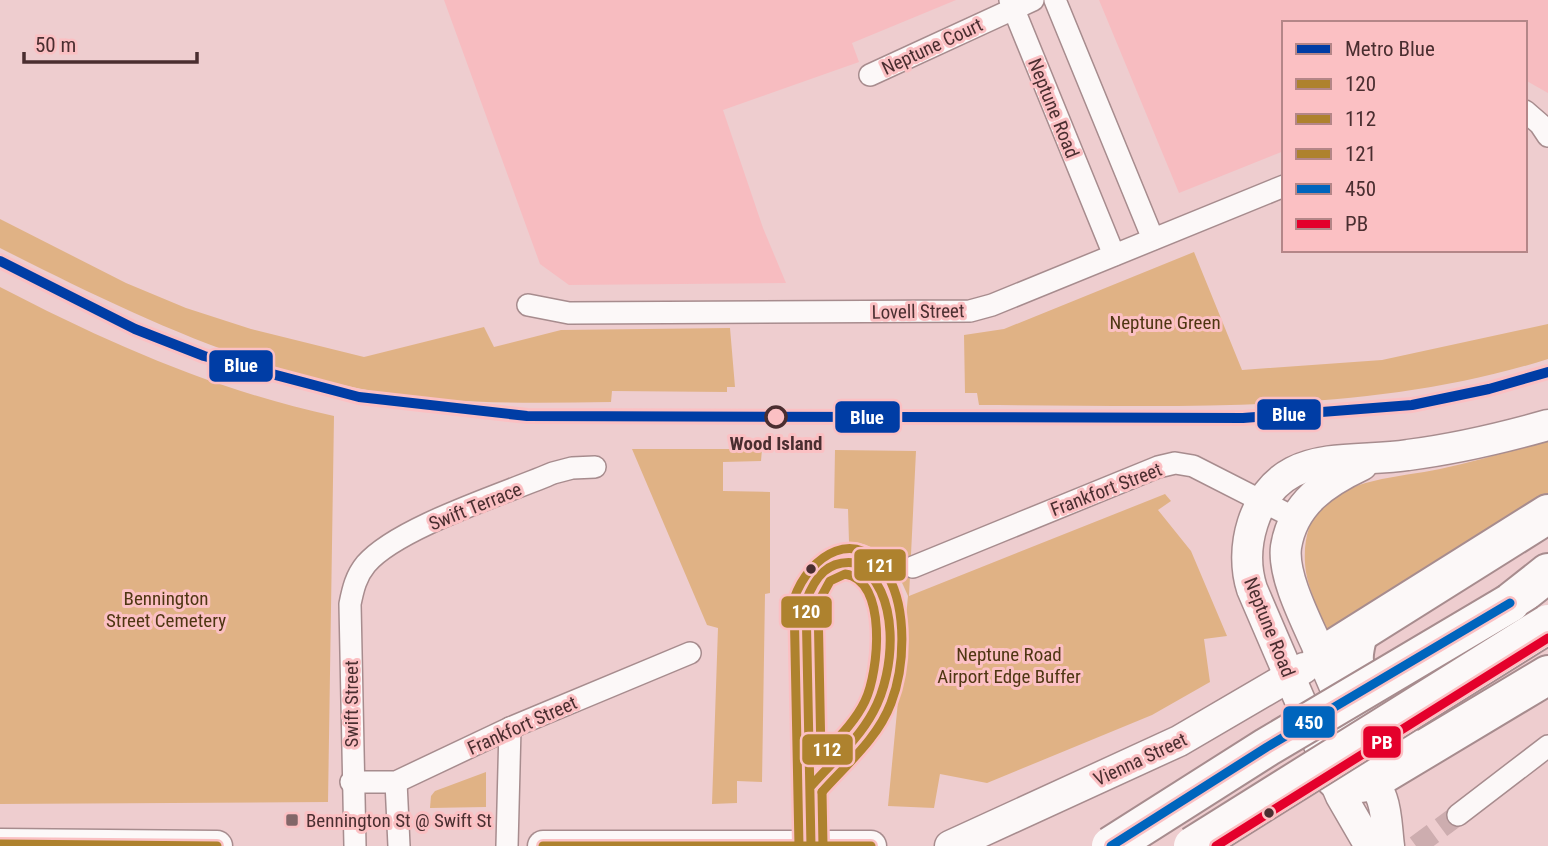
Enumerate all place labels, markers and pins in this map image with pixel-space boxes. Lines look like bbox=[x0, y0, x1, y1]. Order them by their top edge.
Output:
marker: Wood Island bbox=[765, 406, 787, 428]
place label: Wood Island bbox=[730, 432, 822, 455]
unlabelled marker bbox=[804, 562, 818, 576]
unlabelled marker bbox=[1262, 806, 1276, 820]
place label: Bennington St @ Swift St bbox=[306, 809, 492, 832]
marker: Bennington St @ Swift St bbox=[284, 812, 300, 828]

